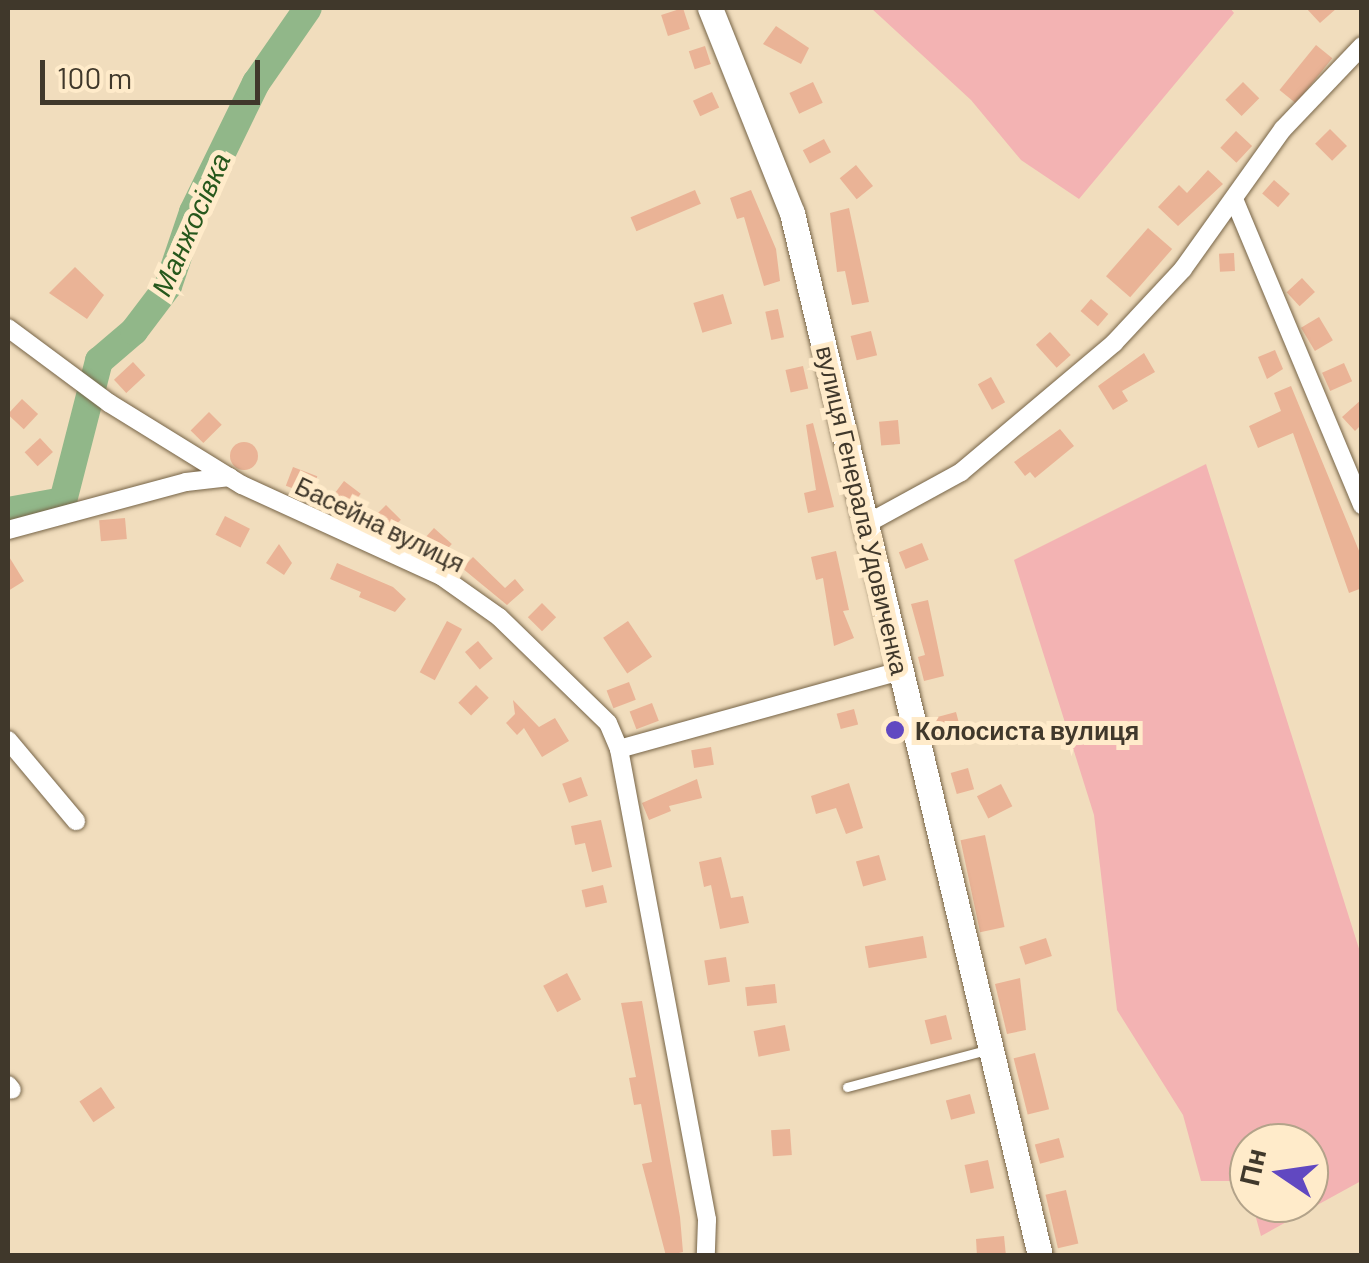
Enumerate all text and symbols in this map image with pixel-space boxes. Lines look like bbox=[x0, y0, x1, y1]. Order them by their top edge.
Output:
scale bar bbox=[45, 40, 265, 102]
text: 100 m bbox=[57, 59, 132, 95]
water label: Манжосівка bbox=[144, 147, 236, 301]
street label: вулиця Генерала Удовиченка bbox=[811, 343, 915, 677]
street label: Басейна вулиця bbox=[291, 470, 469, 578]
place label: Колосиста вулиця bbox=[915, 715, 1139, 745]
marker: Колосиста вулиця bbox=[884, 719, 906, 741]
north arrow bbox=[1229, 1123, 1329, 1223]
text: Пн bbox=[1231, 1145, 1272, 1189]

